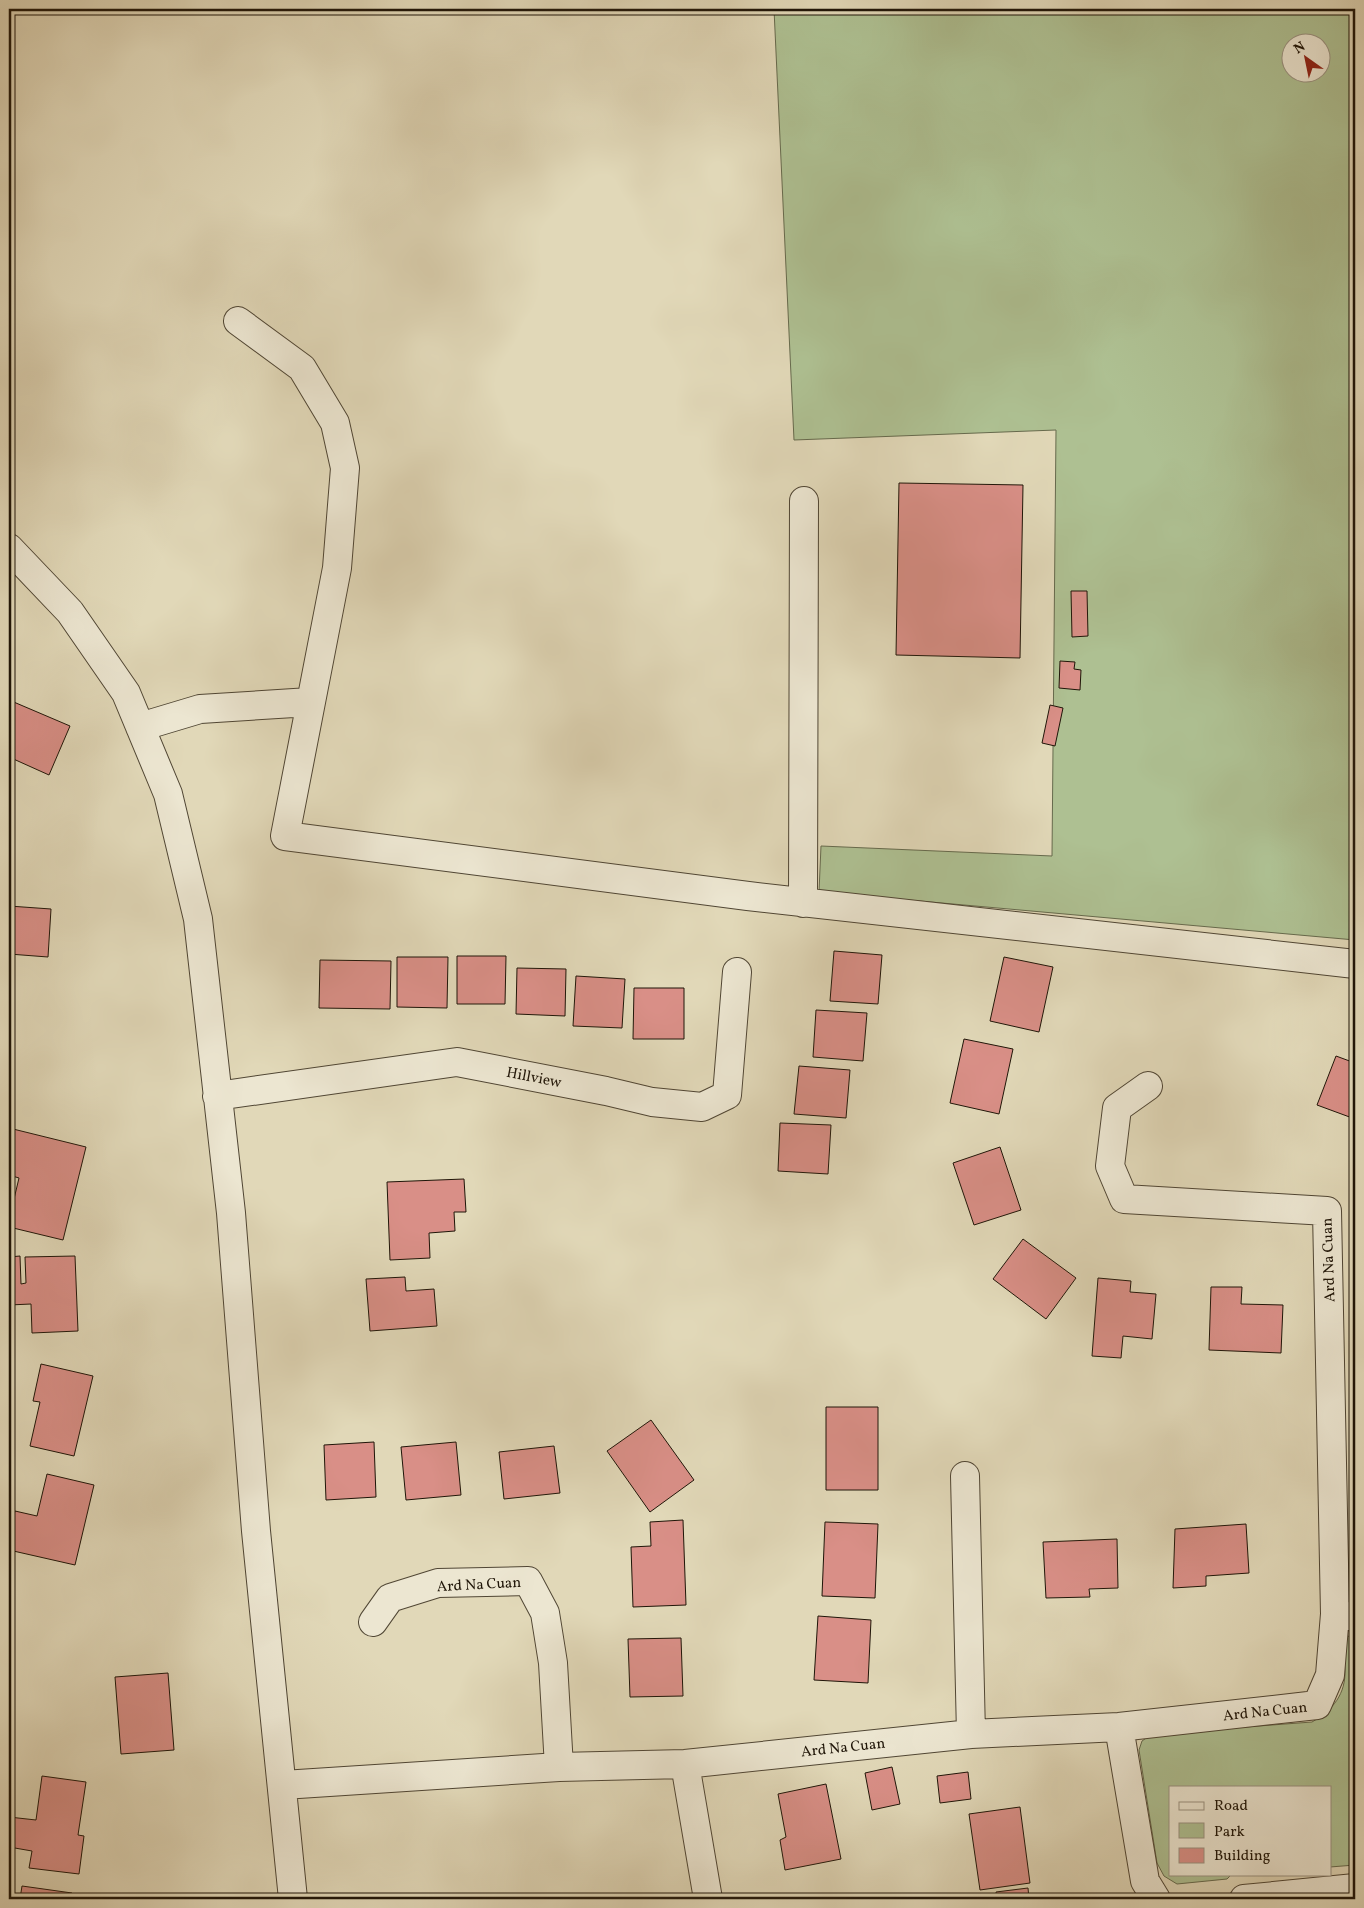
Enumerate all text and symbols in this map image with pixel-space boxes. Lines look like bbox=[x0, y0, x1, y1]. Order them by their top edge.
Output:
north arrow bbox=[1282, 32, 1332, 82]
text: N bbox=[1290, 38, 1309, 59]
street label: Hillview bbox=[504, 1063, 563, 1094]
street label: Ard Na Cuan bbox=[1318, 1217, 1341, 1303]
street label: Ard Na Cuan bbox=[436, 1573, 522, 1598]
street label: Ard Na Cuan bbox=[1222, 1698, 1308, 1727]
street label: Ard Na Cuan bbox=[800, 1734, 886, 1763]
legend bbox=[1169, 1786, 1332, 1876]
text: Road bbox=[1214, 1796, 1248, 1817]
text: Park bbox=[1214, 1822, 1245, 1843]
text: Building bbox=[1214, 1846, 1271, 1867]

